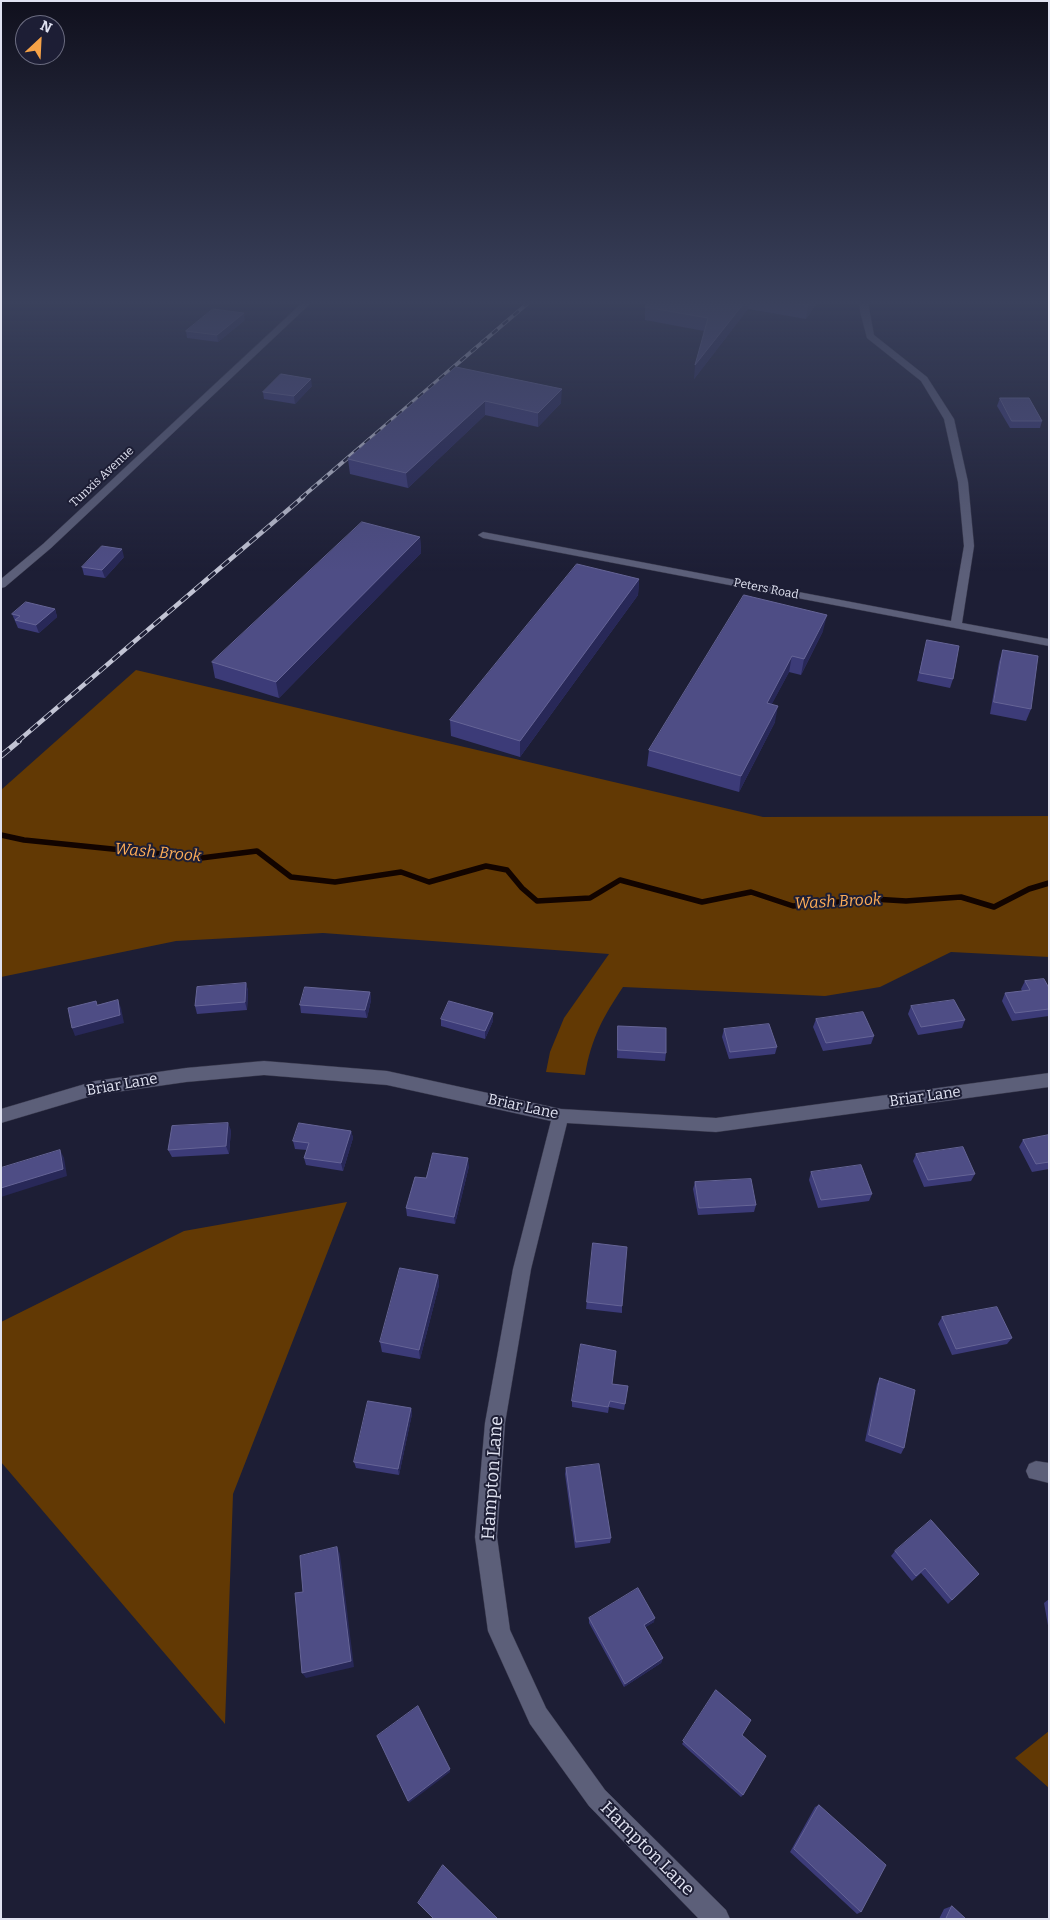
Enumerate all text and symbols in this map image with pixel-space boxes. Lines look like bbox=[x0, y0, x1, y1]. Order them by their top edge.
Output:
north arrow bbox=[15, 15, 65, 65]
text: N bbox=[38, 17, 55, 37]
street label: Tunxis Avenue bbox=[67, 444, 137, 510]
street label: Peters Road bbox=[732, 576, 800, 602]
water label: Wash Brook bbox=[114, 840, 202, 866]
water label: Wash Brook bbox=[794, 890, 882, 914]
street label: Briar Lane bbox=[85, 1070, 159, 1100]
street label: Briar Lane bbox=[888, 1083, 962, 1111]
street label: Briar Lane bbox=[486, 1091, 560, 1123]
street label: Hampton Lane bbox=[478, 1415, 508, 1541]
street label: Hampton Lane bbox=[595, 1797, 699, 1901]

